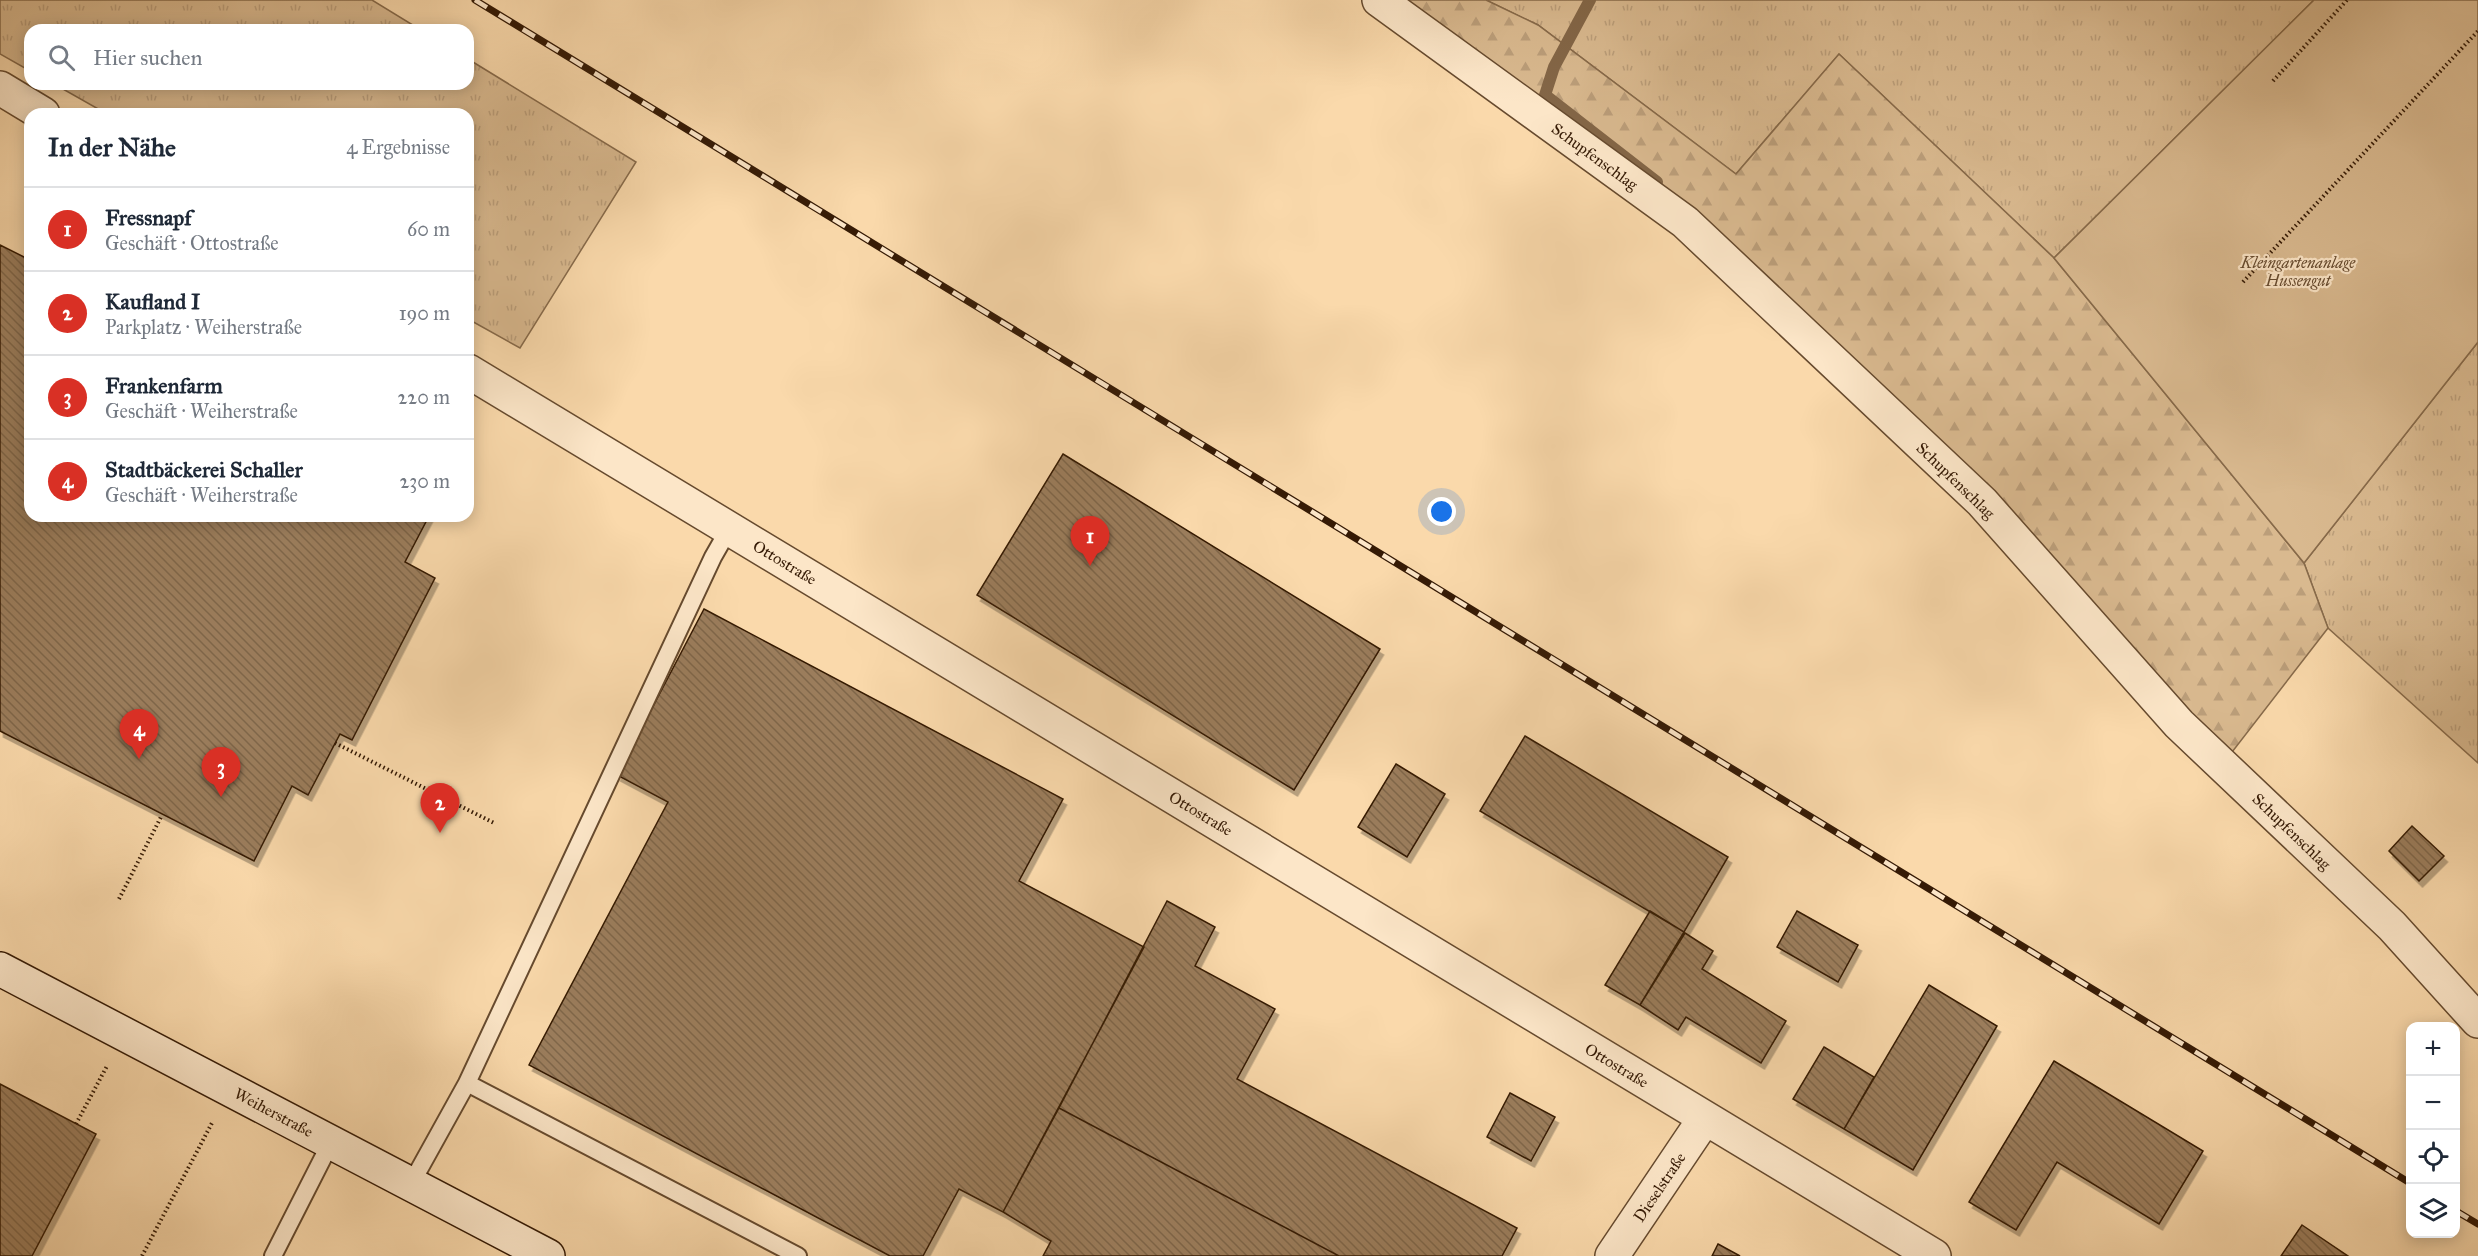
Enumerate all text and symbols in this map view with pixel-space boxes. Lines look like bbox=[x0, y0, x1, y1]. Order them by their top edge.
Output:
search box bbox=[24, 24, 474, 90]
icon: search bbox=[45, 41, 78, 74]
text: Hier suchen bbox=[93, 44, 202, 71]
street label: Schupfenschlag bbox=[1547, 119, 1642, 195]
text: In der Nähe bbox=[48, 131, 176, 163]
text: 4 Ergebnisse bbox=[346, 135, 450, 159]
text: Fressnapf bbox=[105, 204, 192, 231]
text: 1 bbox=[64, 217, 71, 241]
text: 60 m bbox=[407, 217, 450, 241]
text: Geschäft · Ottostraße bbox=[105, 231, 279, 255]
park label: Kleingartenanlage Hussengut bbox=[2240, 253, 2356, 290]
text: Kaufland I bbox=[105, 288, 200, 315]
text: 2 bbox=[63, 301, 72, 325]
text: 190 m bbox=[399, 301, 450, 325]
text: Parkplatz · Weiherstraße bbox=[105, 315, 302, 339]
text: Frankenfarm bbox=[105, 372, 223, 399]
text: 3 bbox=[64, 385, 72, 409]
text: 220 m bbox=[398, 385, 450, 409]
text: Geschäft · Weiherstraße bbox=[105, 399, 298, 423]
street label: Schupfenschlag bbox=[1912, 438, 1999, 524]
text: Stadtbäckerei Schaller bbox=[105, 456, 303, 483]
text: 4 bbox=[62, 469, 73, 493]
text: 230 m bbox=[399, 469, 450, 493]
text: Geschäft · Weiherstraße bbox=[105, 483, 298, 507]
your location bbox=[1427, 497, 1456, 526]
pin: 1 bbox=[1070, 516, 1110, 566]
street label: Ottostraße bbox=[749, 536, 820, 589]
pin: 4 bbox=[120, 710, 158, 759]
pin: 3 bbox=[202, 748, 240, 797]
pin: 2 bbox=[420, 784, 460, 833]
street label: Ottostraße bbox=[1165, 787, 1236, 840]
street label: Schupfenschlag bbox=[2248, 789, 2335, 875]
map controls bbox=[2406, 1022, 2460, 1238]
button: + bbox=[2406, 1022, 2460, 1076]
street label: Ottostraße bbox=[1581, 1039, 1652, 1092]
button: − bbox=[2406, 1076, 2460, 1130]
street label: Weiherstraße bbox=[231, 1084, 317, 1141]
button: locate bbox=[2406, 1130, 2460, 1184]
street label: Dieselstraße bbox=[1629, 1149, 1690, 1226]
button: layers bbox=[2406, 1184, 2460, 1238]

